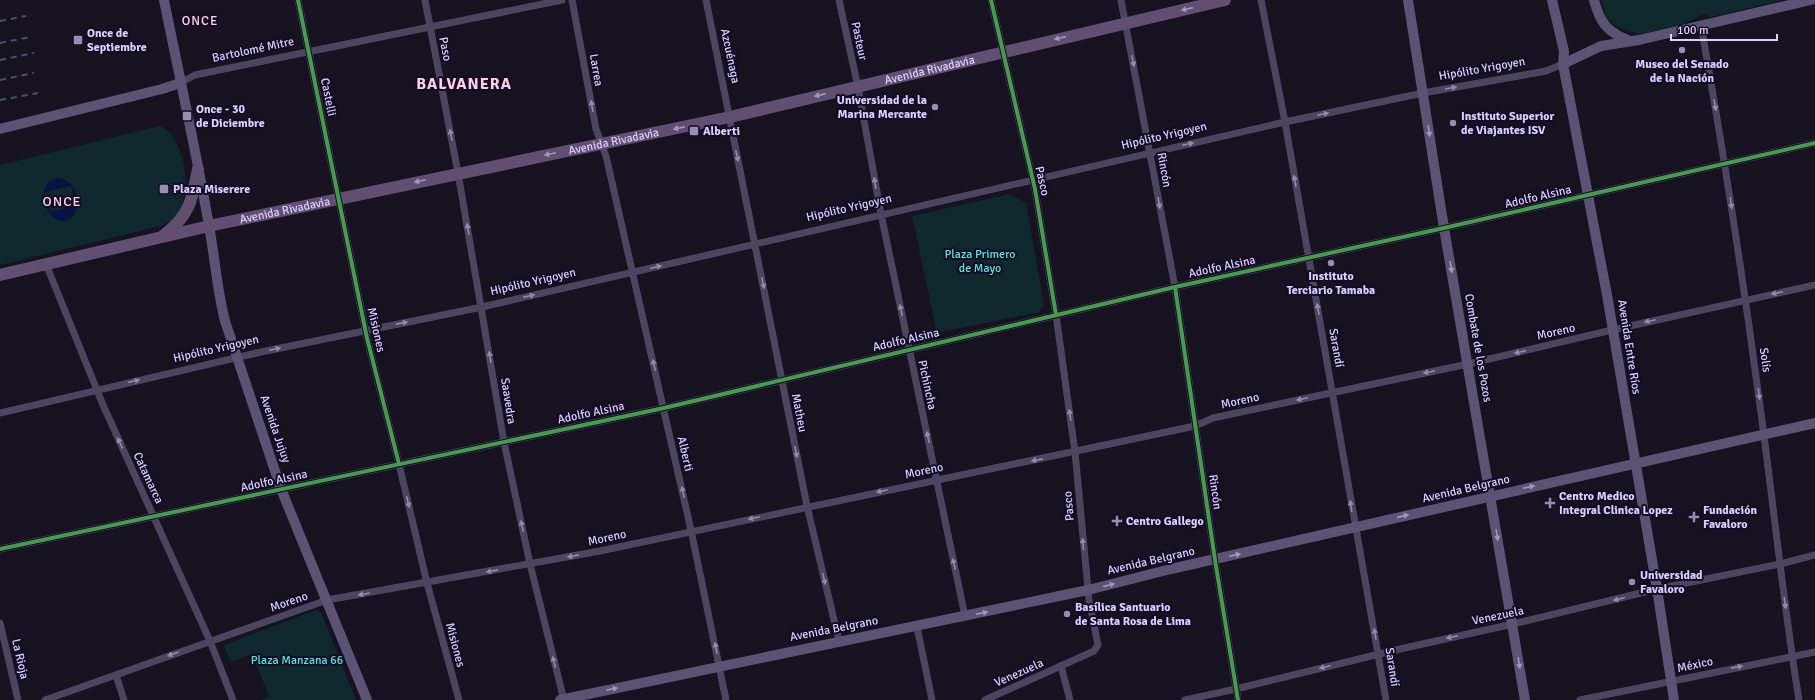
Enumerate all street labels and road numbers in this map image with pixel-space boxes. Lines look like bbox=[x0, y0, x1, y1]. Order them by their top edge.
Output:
street label: Pasteur bbox=[848, 20, 871, 62]
street label: Azcuénaga bbox=[717, 27, 743, 85]
street label: Bartolomé Mitre bbox=[211, 34, 295, 66]
street label: Paso bbox=[435, 36, 455, 62]
street label: Larrea bbox=[586, 52, 606, 88]
street label: Avenida Rivadavia bbox=[883, 52, 976, 88]
street label: Hipólito Yrigoyen bbox=[1438, 54, 1526, 84]
street label: Castelli bbox=[317, 77, 339, 117]
street label: Hipólito Yrigoyen bbox=[1120, 119, 1208, 153]
street label: Avenida Rivadavia bbox=[567, 125, 660, 158]
street label: Rincón bbox=[1154, 151, 1174, 189]
street label: Pasco bbox=[1031, 165, 1053, 197]
street label: Adolfo Alsina bbox=[1503, 182, 1573, 212]
street label: Hipólito Yrigoyen bbox=[805, 191, 893, 225]
street label: Avenida Rivadavia bbox=[238, 193, 331, 227]
street label: Adolfo Alsina bbox=[1187, 253, 1257, 281]
street label: Hipólito Yrigoyen bbox=[489, 265, 577, 299]
street label: Combate de los Pozos bbox=[1461, 293, 1495, 403]
street label: Avenida Entre Ríos bbox=[1614, 299, 1644, 395]
street label: Misiones bbox=[364, 306, 388, 354]
street label: Moreno bbox=[1535, 320, 1577, 344]
street label: Adolfo Alsina bbox=[871, 325, 941, 355]
street label: Sarandí bbox=[1325, 327, 1347, 369]
street label: Hipólito Yrigoyen bbox=[172, 332, 260, 366]
street label: Solís bbox=[1756, 347, 1774, 373]
street label: Pichincha bbox=[914, 359, 940, 411]
street label: Saavedra bbox=[497, 377, 519, 425]
street label: Moreno bbox=[1219, 390, 1261, 412]
street label: Matheu bbox=[788, 392, 810, 434]
street label: Avenida Jujuy bbox=[256, 393, 294, 465]
street label: Adolfo Alsina bbox=[556, 399, 626, 427]
street label: Alberti bbox=[674, 435, 696, 473]
street label: Catamarca bbox=[130, 450, 166, 506]
street label: Moreno bbox=[903, 460, 945, 482]
street label: Adolfo Alsina bbox=[239, 467, 309, 495]
street label: Avenida Belgrano bbox=[1421, 472, 1511, 506]
street label: Rincón bbox=[1205, 473, 1225, 511]
street label: Pasco bbox=[1060, 491, 1078, 521]
street label: Moreno bbox=[586, 527, 628, 549]
street label: Avenida Belgrano bbox=[1106, 544, 1196, 578]
street label: Moreno bbox=[268, 589, 310, 615]
street label: Venezuela bbox=[1471, 603, 1525, 629]
street label: Avenida Belgrano bbox=[789, 613, 879, 645]
street label: Misiones bbox=[442, 621, 468, 669]
street label: La Rioja bbox=[8, 637, 32, 681]
street label: Sarandí bbox=[1382, 646, 1403, 688]
street label: México bbox=[1676, 654, 1714, 676]
street label: Venezuela bbox=[992, 655, 1046, 691]

